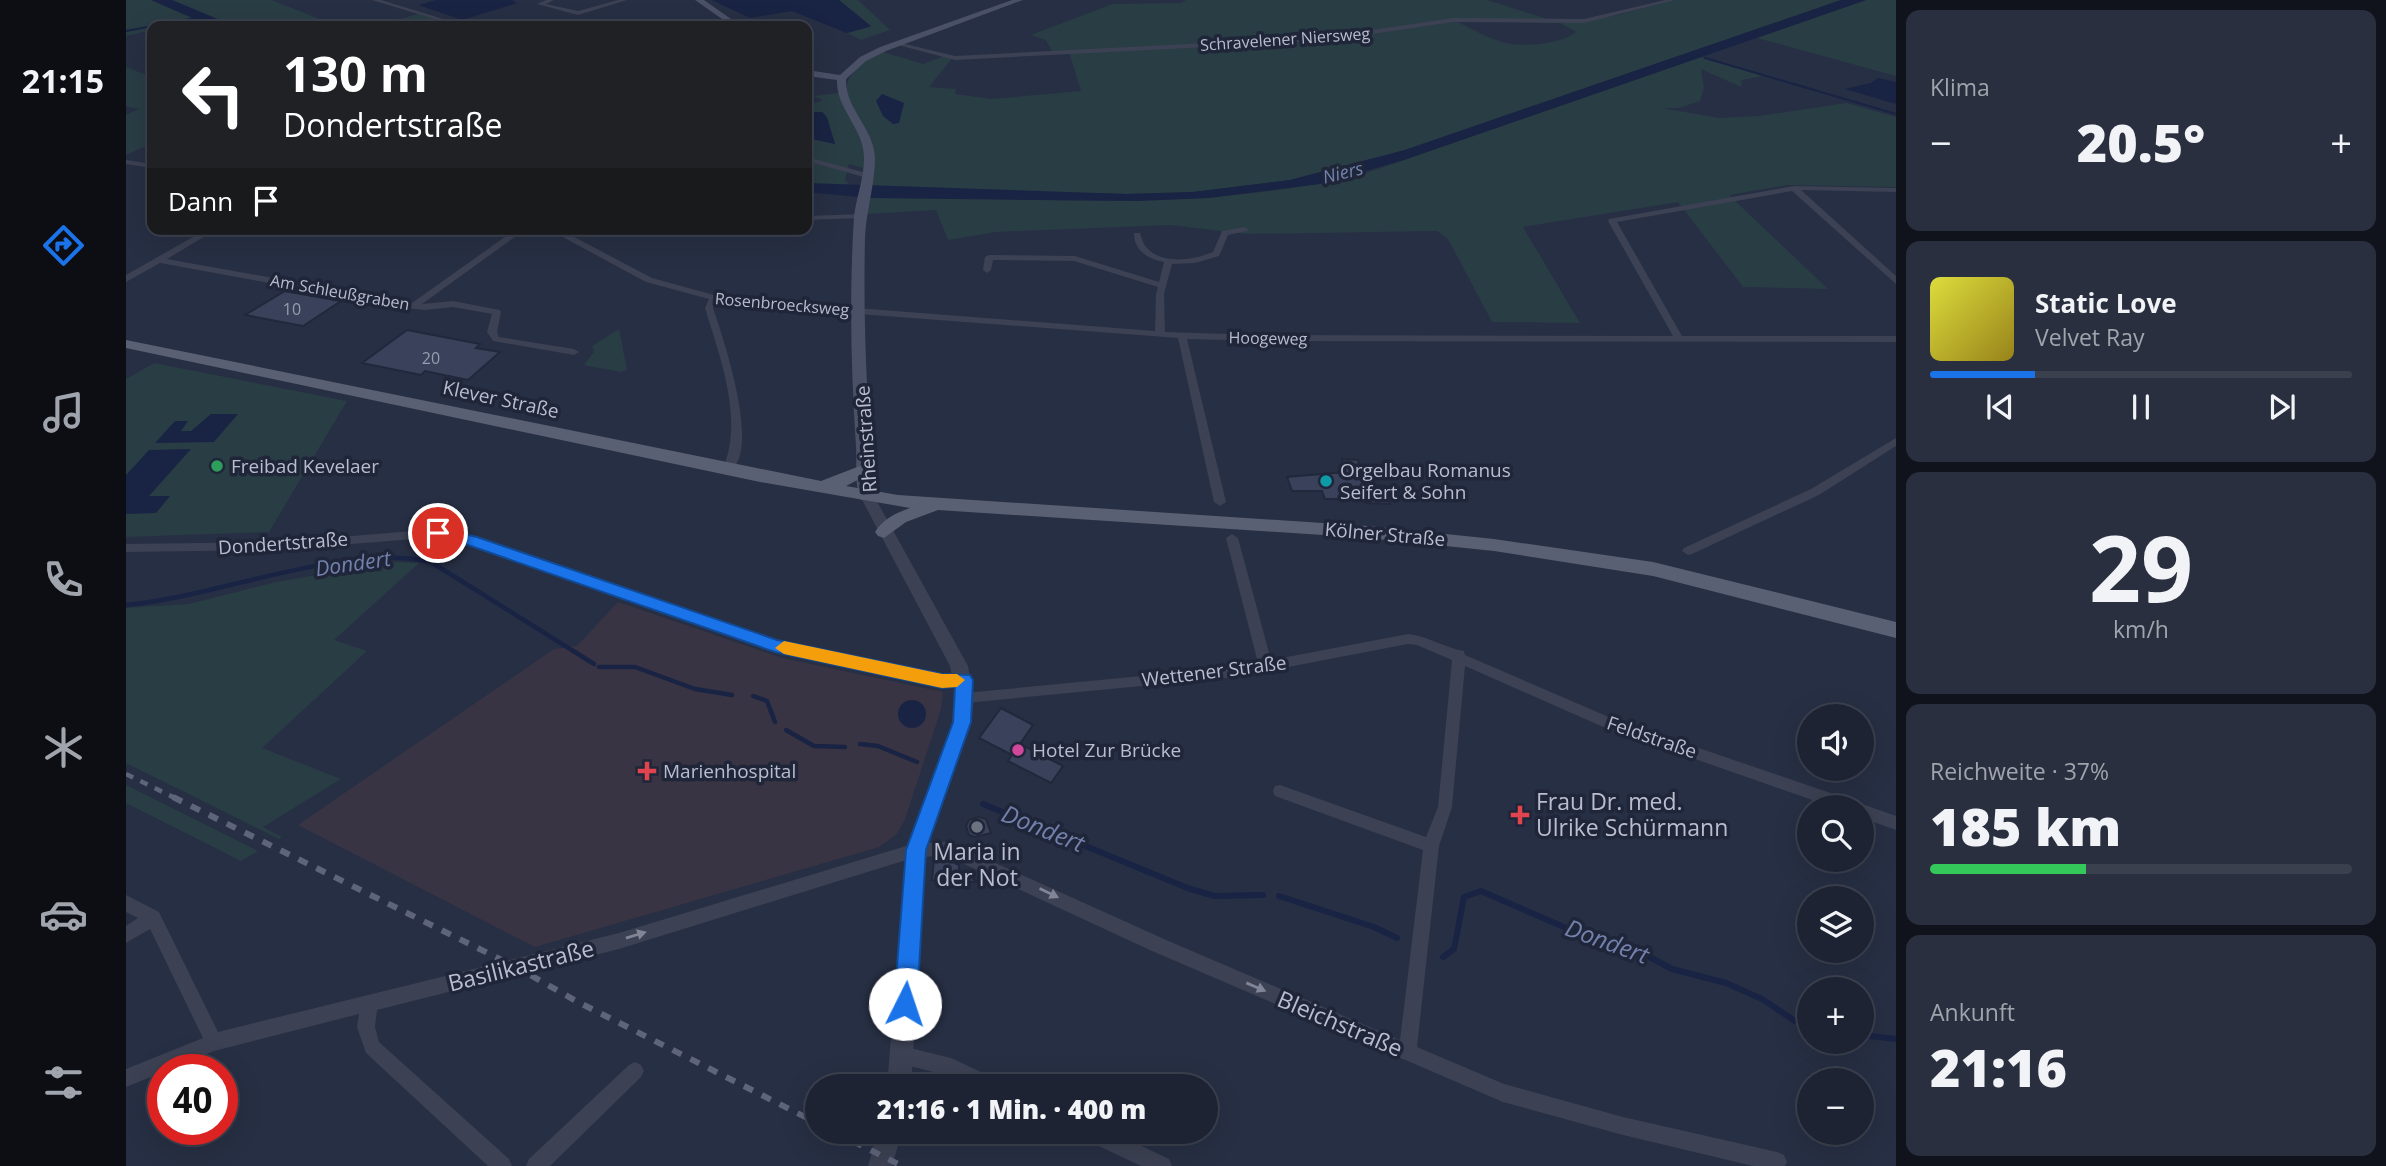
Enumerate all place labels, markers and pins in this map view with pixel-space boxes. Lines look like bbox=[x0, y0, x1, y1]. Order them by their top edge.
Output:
place label: Freibad Kevelaer bbox=[231, 453, 379, 479]
place label: Orgelbau Romanus Seifert & Sohn bbox=[1340, 457, 1511, 505]
marker: Freibad Kevelaer bbox=[209, 458, 225, 474]
marker: Orgelbau Romanus Seifert & Sohn bbox=[1318, 473, 1334, 489]
pin bbox=[408, 503, 468, 563]
place label: Hotel Zur Brücke bbox=[1032, 737, 1181, 763]
marker: Hotel Zur Brücke bbox=[1010, 742, 1026, 758]
place label: Marienhospital bbox=[663, 758, 796, 784]
marker: Marienhospital bbox=[637, 761, 657, 781]
place label: Frau Dr. med. Ulrike Schürmann bbox=[1536, 785, 1728, 843]
marker: Frau Dr. med. Ulrike Schürmann bbox=[1510, 805, 1530, 825]
marker: Maria in der Not bbox=[969, 819, 985, 835]
place label: Maria in der Not bbox=[933, 835, 1021, 893]

